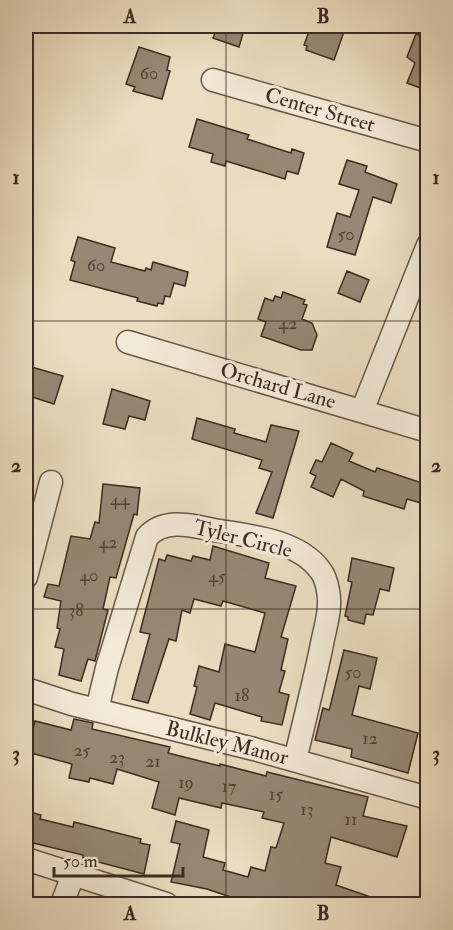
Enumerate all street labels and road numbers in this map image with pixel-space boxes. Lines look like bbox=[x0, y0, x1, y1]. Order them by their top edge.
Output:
street label: Center Street bbox=[262, 81, 378, 139]
street label: Orchard Lane bbox=[217, 357, 339, 415]
street label: Tyler Circle bbox=[191, 514, 295, 564]
street label: Bulkley Manor bbox=[163, 715, 291, 771]

